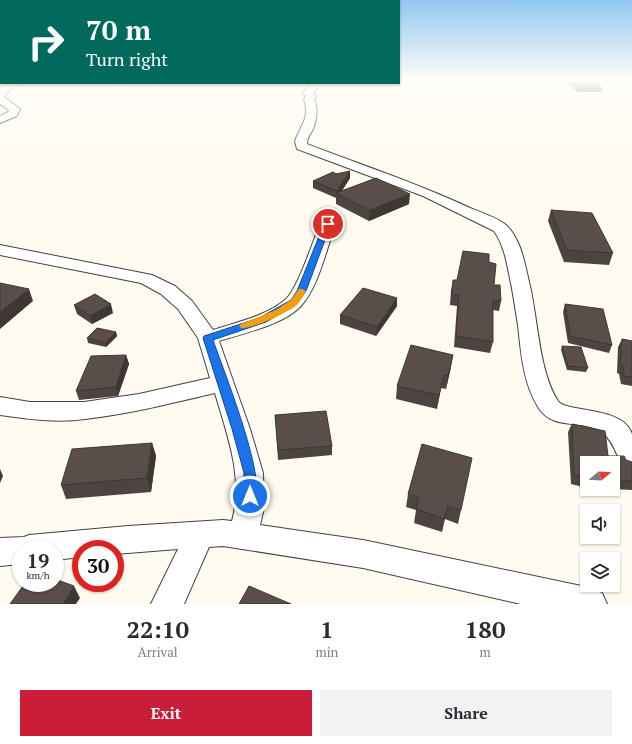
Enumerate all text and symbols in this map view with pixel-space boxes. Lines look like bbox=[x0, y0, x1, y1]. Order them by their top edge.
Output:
text: 70 m bbox=[86, 11, 151, 48]
icon: right bbox=[20, 16, 72, 68]
text: Turn right bbox=[86, 47, 168, 71]
pin bbox=[311, 207, 345, 241]
icon: arrive bbox=[317, 213, 339, 235]
north arrow bbox=[580, 456, 620, 496]
map controls bbox=[580, 456, 620, 592]
position arrow bbox=[229, 475, 271, 517]
button: sound bbox=[580, 504, 620, 544]
speed limit sign: 30 bbox=[72, 540, 124, 592]
text: 19 bbox=[27, 547, 49, 574]
button: layers bbox=[580, 552, 620, 592]
text: km/h bbox=[26, 569, 50, 582]
text: 22:10 bbox=[126, 613, 189, 645]
text: 1 bbox=[320, 613, 334, 645]
text: 180 bbox=[465, 613, 505, 645]
text: Arrival bbox=[138, 643, 178, 661]
text: min bbox=[315, 643, 338, 661]
text: m bbox=[480, 643, 491, 661]
button: Exit bbox=[20, 690, 312, 736]
button: Share bbox=[320, 690, 612, 736]

